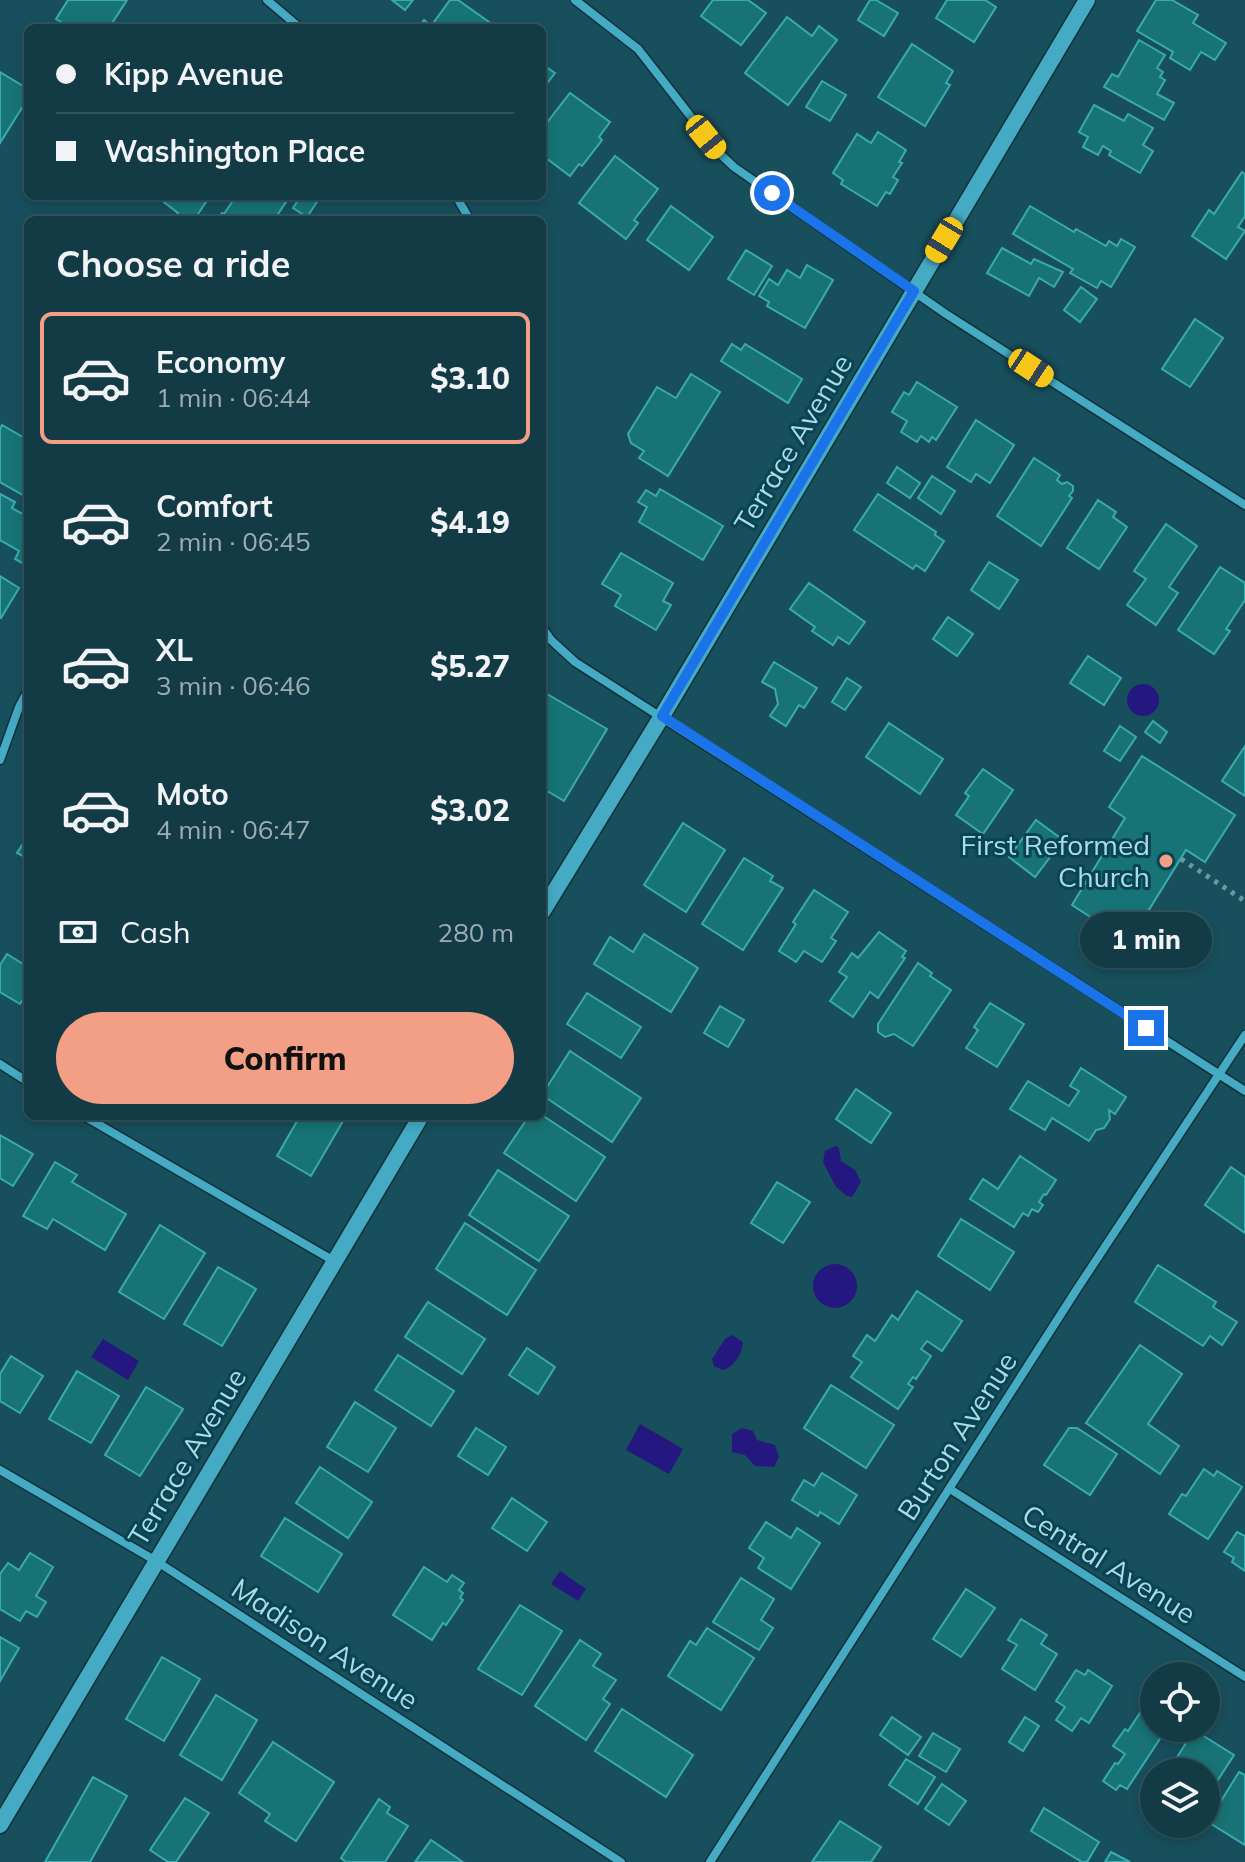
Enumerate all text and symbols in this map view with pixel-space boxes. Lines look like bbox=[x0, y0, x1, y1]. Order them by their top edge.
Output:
text: Kipp Avenue bbox=[104, 55, 284, 93]
car bbox=[682, 111, 730, 163]
text: Washington Place bbox=[104, 132, 365, 170]
route start bbox=[754, 175, 790, 211]
car bbox=[921, 213, 967, 267]
text: Choose a ride bbox=[56, 241, 290, 286]
icon: car bbox=[60, 342, 132, 414]
text: Economy bbox=[156, 343, 285, 381]
car bbox=[1004, 345, 1058, 391]
street label: Terrace Avenue bbox=[726, 348, 859, 538]
text: $3.10 bbox=[430, 359, 510, 397]
text: 1 min · 06:44 bbox=[156, 381, 311, 414]
icon: car bbox=[60, 486, 132, 558]
text: Comfort bbox=[156, 487, 273, 525]
text: $4.19 bbox=[430, 503, 510, 541]
text: 2 min · 06:45 bbox=[156, 525, 311, 558]
icon: car bbox=[60, 630, 132, 702]
text: XL bbox=[156, 631, 193, 669]
text: $5.27 bbox=[430, 647, 510, 685]
text: 3 min · 06:46 bbox=[156, 669, 311, 702]
icon: car bbox=[60, 774, 132, 846]
text: Moto bbox=[156, 775, 229, 813]
text: $3.02 bbox=[430, 791, 510, 829]
text: 4 min · 06:47 bbox=[156, 813, 311, 846]
place label: First Reformed Church bbox=[961, 827, 1150, 894]
marker: First Reformed Church bbox=[1157, 852, 1175, 870]
icon: cash bbox=[56, 910, 100, 954]
callout: 1 min bbox=[1080, 912, 1212, 968]
text: Cash bbox=[120, 913, 191, 951]
text: 280 m bbox=[438, 916, 514, 949]
text: 1 min bbox=[1111, 923, 1181, 956]
route end bbox=[1128, 1010, 1164, 1046]
button: Confirm bbox=[56, 1012, 514, 1104]
street label: Burton Avenue bbox=[889, 1345, 1024, 1526]
street label: Terrace Avenue bbox=[120, 1362, 253, 1552]
street label: Central Avenue bbox=[1016, 1496, 1202, 1631]
street label: Madison Avenue bbox=[225, 1570, 425, 1717]
map controls bbox=[1140, 1662, 1220, 1838]
button: locate bbox=[1140, 1662, 1220, 1742]
button: layers bbox=[1140, 1758, 1220, 1838]

